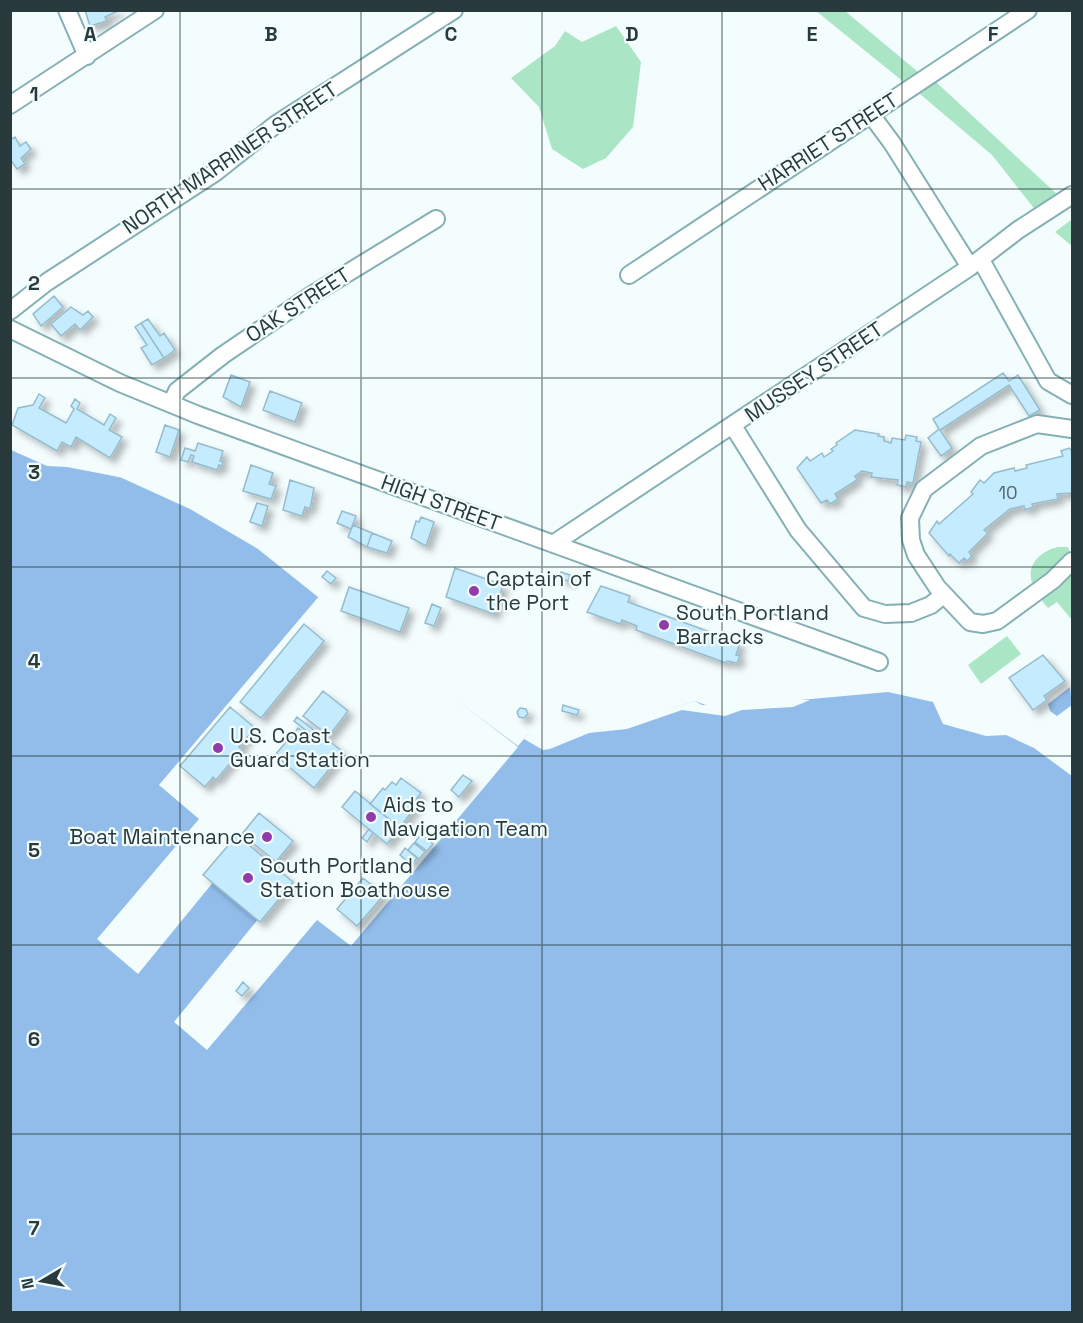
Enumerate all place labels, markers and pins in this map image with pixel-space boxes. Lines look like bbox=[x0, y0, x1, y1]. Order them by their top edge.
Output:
place label: Captain of the Port bbox=[486, 565, 592, 616]
marker: Captain of the Port bbox=[467, 584, 481, 598]
place label: South Portland Barracks bbox=[676, 599, 829, 650]
marker: South Portland Barracks bbox=[657, 618, 671, 632]
place label: U.S. Coast Guard Station bbox=[230, 722, 370, 773]
marker: U.S. Coast Guard Station bbox=[211, 741, 225, 755]
place label: Aids to Navigation Team bbox=[383, 791, 548, 842]
marker: Aids to Navigation Team bbox=[364, 810, 378, 824]
place label: Boat Maintenance bbox=[69, 823, 255, 850]
marker: Boat Maintenance bbox=[260, 830, 274, 844]
place label: South Portland Station Boathouse bbox=[260, 852, 450, 903]
marker: South Portland Station Boathouse bbox=[241, 871, 255, 885]

